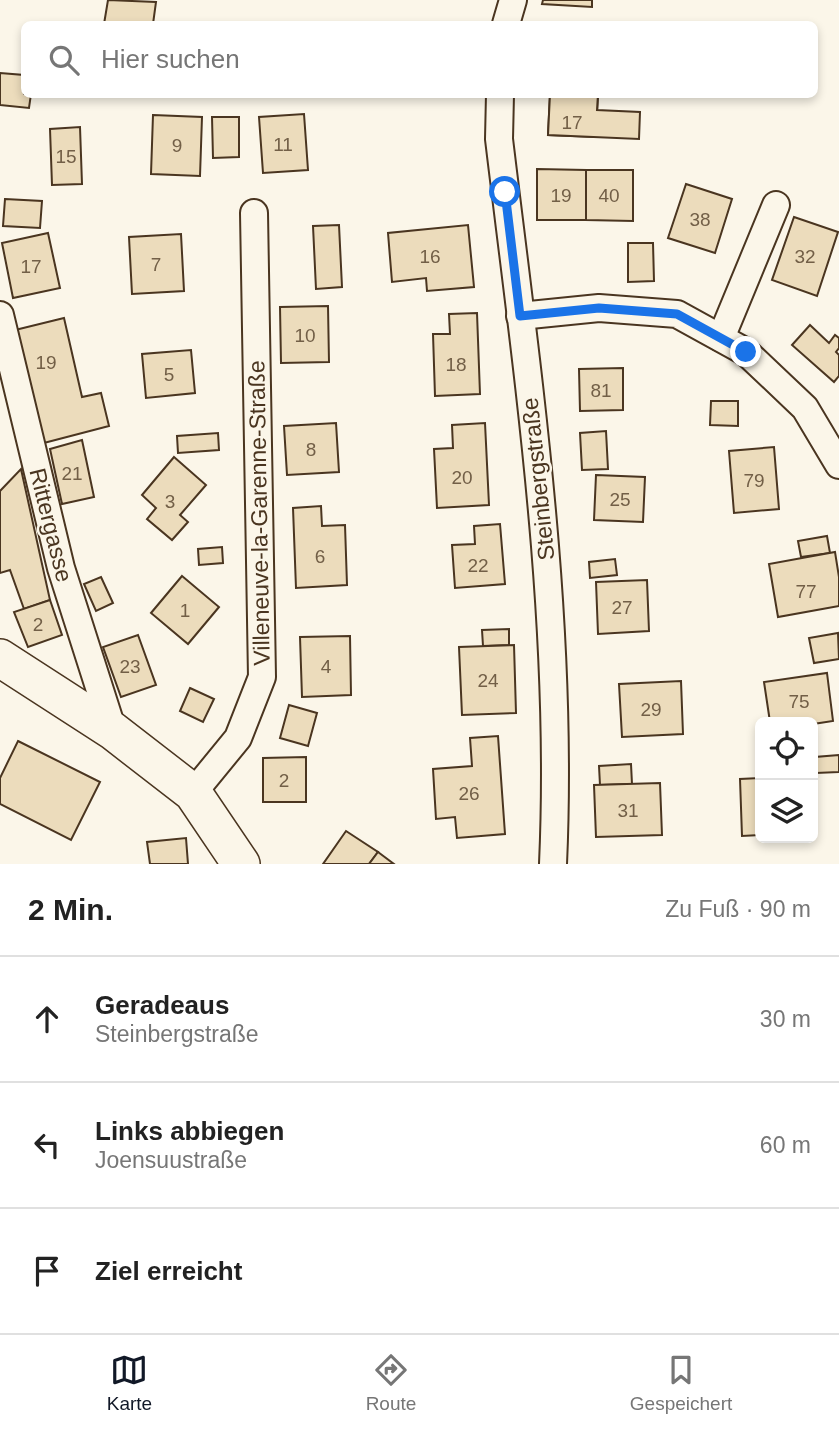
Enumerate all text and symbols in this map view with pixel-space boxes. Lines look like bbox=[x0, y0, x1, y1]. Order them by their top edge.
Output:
search box bbox=[21, 21, 818, 98]
icon: search bbox=[45, 41, 83, 79]
text: Hier suchen bbox=[101, 44, 240, 74]
house number: 17 bbox=[561, 112, 583, 133]
house number: 11 bbox=[273, 134, 293, 155]
house number: 9 bbox=[172, 135, 182, 156]
house number: 15 bbox=[55, 146, 77, 167]
route start bbox=[489, 176, 520, 207]
house number: 19 bbox=[550, 185, 572, 206]
house number: 40 bbox=[598, 185, 620, 206]
house number: 38 bbox=[689, 209, 711, 230]
house number: 16 bbox=[419, 246, 441, 267]
house number: 32 bbox=[794, 246, 816, 267]
house number: 7 bbox=[151, 254, 161, 275]
house number: 17 bbox=[20, 256, 42, 277]
house number: 10 bbox=[294, 325, 316, 346]
route end bbox=[730, 336, 761, 367]
house number: 19 bbox=[35, 352, 57, 373]
house number: 18 bbox=[445, 354, 467, 375]
street label: Villeneuve-la-Garenne-Straße bbox=[243, 360, 275, 666]
house number: 5 bbox=[164, 364, 174, 385]
house number: 81 bbox=[590, 380, 612, 401]
street label: Steinbergstraße bbox=[517, 396, 559, 562]
house number: 8 bbox=[306, 439, 316, 460]
house number: 21 bbox=[61, 463, 83, 484]
street label: Rittergasse bbox=[24, 465, 78, 585]
house number: 20 bbox=[451, 467, 473, 488]
house number: 79 bbox=[743, 470, 765, 491]
house number: 25 bbox=[609, 489, 631, 510]
house number: 3 bbox=[165, 491, 175, 512]
house number: 6 bbox=[315, 546, 325, 567]
house number: 22 bbox=[467, 555, 489, 576]
house number: 77 bbox=[795, 581, 817, 602]
house number: 27 bbox=[611, 597, 633, 618]
house number: 1 bbox=[180, 600, 190, 621]
house number: 2 bbox=[33, 614, 43, 635]
house number: 23 bbox=[119, 656, 141, 677]
house number: 4 bbox=[321, 656, 332, 677]
house number: 24 bbox=[477, 670, 499, 691]
house number: 75 bbox=[788, 691, 810, 712]
house number: 29 bbox=[640, 699, 662, 720]
map controls bbox=[755, 717, 818, 843]
button: locate bbox=[755, 717, 818, 780]
house number: 2 bbox=[279, 770, 289, 791]
button: layers bbox=[755, 780, 818, 843]
house number: 26 bbox=[458, 783, 480, 804]
house number: 31 bbox=[617, 800, 639, 821]
text: 2 Min. bbox=[28, 893, 113, 926]
text: Zu Fuß · 90 m bbox=[665, 896, 811, 922]
text: Geradeaus bbox=[95, 990, 229, 1020]
icon: ahead bbox=[28, 1000, 66, 1038]
text: 30 m bbox=[760, 1006, 811, 1032]
text: Steinbergstraße bbox=[95, 1021, 259, 1047]
text: Links abbiegen bbox=[95, 1116, 284, 1146]
icon: left bbox=[28, 1126, 66, 1164]
text: 60 m bbox=[760, 1132, 811, 1158]
text: Joensuustraße bbox=[95, 1147, 247, 1173]
icon: arrive bbox=[28, 1252, 66, 1290]
text: Ziel erreicht bbox=[95, 1256, 242, 1286]
tab: Karte bbox=[107, 1351, 152, 1415]
tab: Route bbox=[366, 1351, 416, 1415]
tab: Gespeichert bbox=[630, 1351, 732, 1415]

